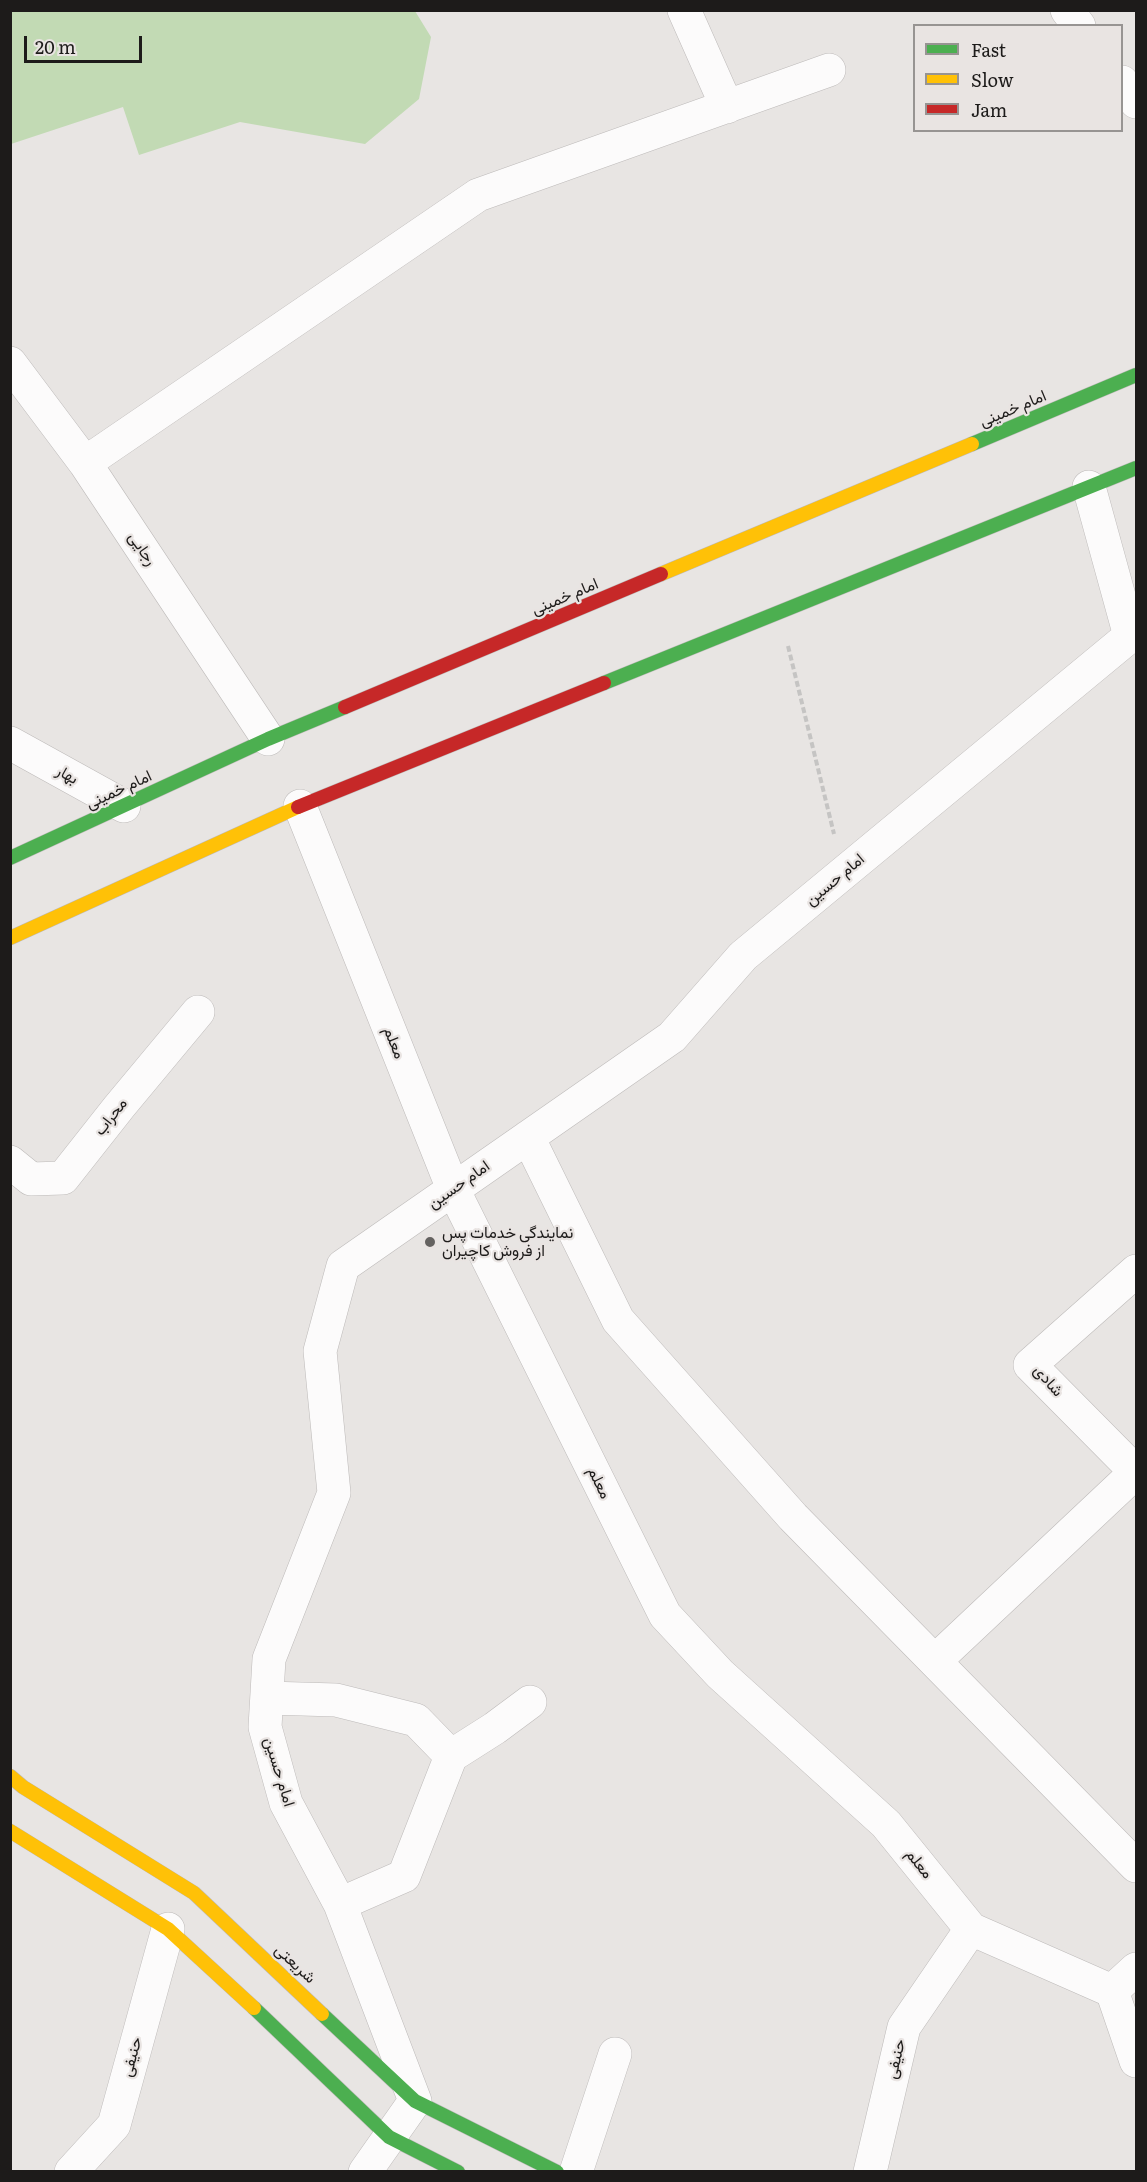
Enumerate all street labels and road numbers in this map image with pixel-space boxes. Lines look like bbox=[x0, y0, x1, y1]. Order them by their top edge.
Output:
street label: امام خمینی bbox=[977, 386, 1049, 432]
street label: رجایی bbox=[124, 528, 160, 570]
street label: امام خمینی bbox=[529, 574, 601, 620]
street label: بهار bbox=[53, 761, 81, 789]
street label: امام خمینی bbox=[83, 766, 155, 814]
street label: امام حسین bbox=[802, 850, 868, 910]
street label: معلم bbox=[379, 1024, 409, 1062]
street label: محراب bbox=[90, 1094, 132, 1140]
street label: امام حسین bbox=[424, 1157, 494, 1213]
street label: شادی bbox=[1029, 1361, 1067, 1401]
street label: معلم bbox=[583, 1464, 615, 1502]
street label: امام حسین bbox=[259, 1735, 299, 1809]
street label: معلم bbox=[901, 1845, 937, 1883]
street label: شریعتی bbox=[271, 1940, 319, 1988]
street label: حنیفی bbox=[118, 2035, 146, 2079]
street label: حنیفی bbox=[882, 2037, 910, 2081]

